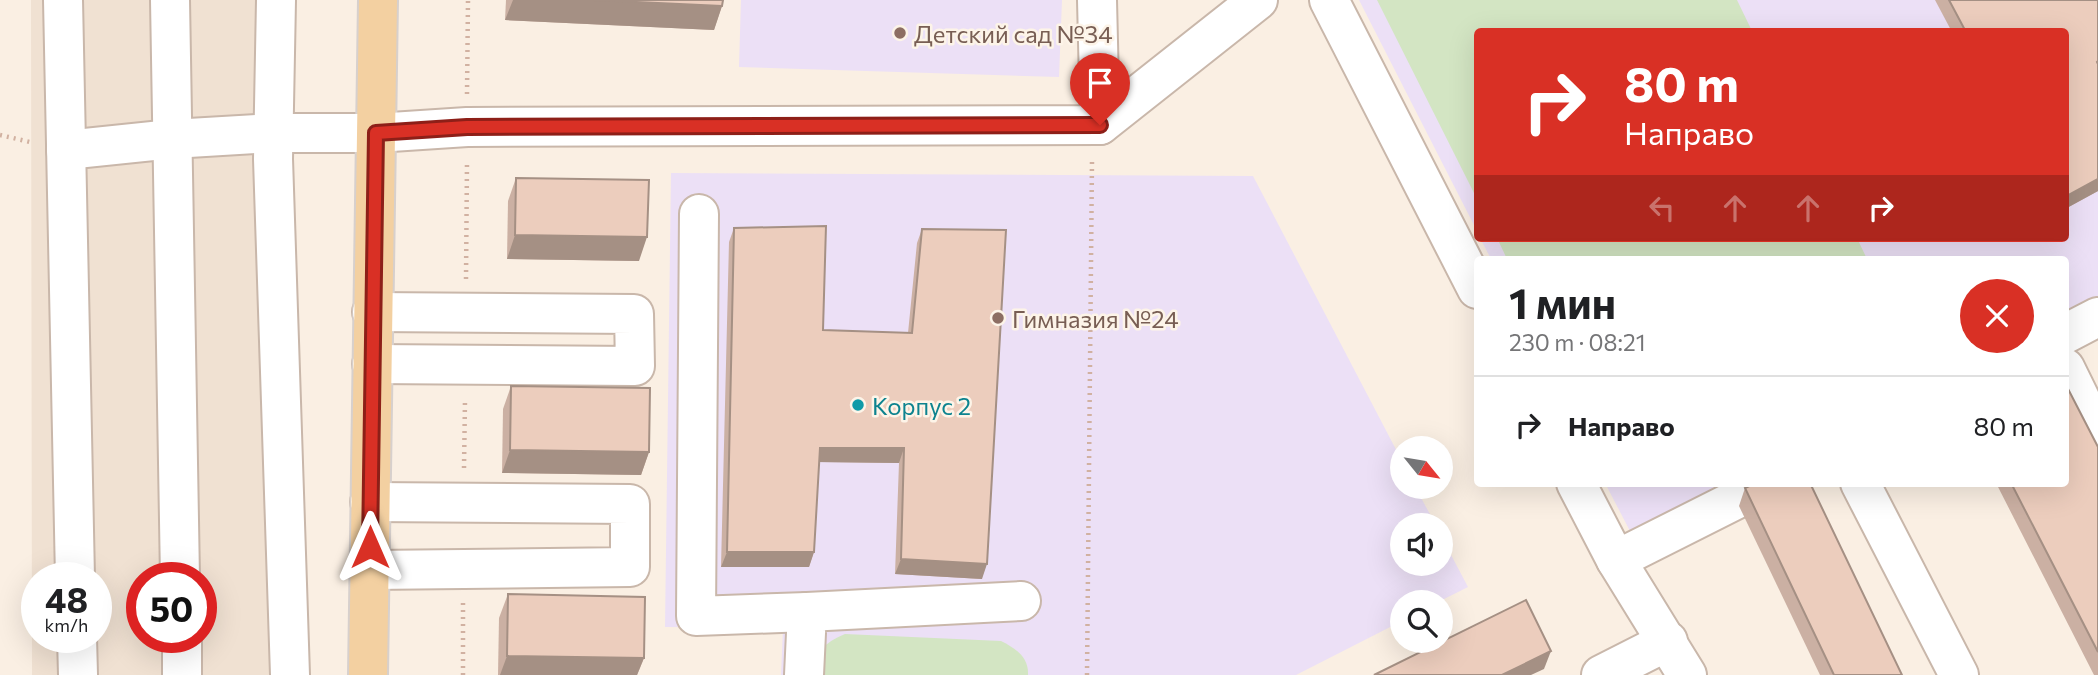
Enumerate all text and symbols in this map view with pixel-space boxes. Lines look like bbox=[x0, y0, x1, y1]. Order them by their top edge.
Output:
place label: Детский сад №34 bbox=[914, 19, 1113, 48]
marker: Детский сад №34 bbox=[892, 25, 908, 41]
text: 80 m bbox=[1624, 52, 1739, 112]
pin bbox=[1070, 53, 1130, 125]
icon: right bbox=[1509, 56, 1600, 147]
icon: arrive bbox=[1081, 64, 1119, 102]
text: Направо bbox=[1624, 112, 1754, 152]
icon: left bbox=[1643, 189, 1681, 227]
icon: ahead bbox=[1716, 189, 1754, 227]
icon: ahead bbox=[1789, 189, 1827, 227]
icon: right bbox=[1862, 189, 1900, 227]
text: 1 мин bbox=[1509, 276, 1616, 328]
button: close bbox=[1960, 279, 2034, 353]
place label: Гимназия №24 bbox=[1012, 304, 1179, 333]
marker: Гимназия №24 bbox=[990, 310, 1006, 326]
text: 230 m · 08:21 bbox=[1509, 328, 1646, 356]
place label: Корпус 2 bbox=[872, 391, 971, 420]
marker: Корпус 2 bbox=[850, 397, 866, 413]
icon: right bbox=[1509, 406, 1547, 444]
text: Направо bbox=[1568, 410, 1675, 441]
text: 80 m bbox=[1974, 410, 2034, 441]
north arrow bbox=[1390, 436, 1452, 499]
map controls bbox=[1390, 436, 1453, 653]
position arrow bbox=[333, 510, 407, 584]
button: sound bbox=[1390, 513, 1453, 576]
speed limit sign: 50 bbox=[126, 562, 217, 653]
text: 48 bbox=[45, 577, 88, 620]
button: search bbox=[1390, 590, 1453, 653]
text: km/h bbox=[45, 614, 88, 636]

